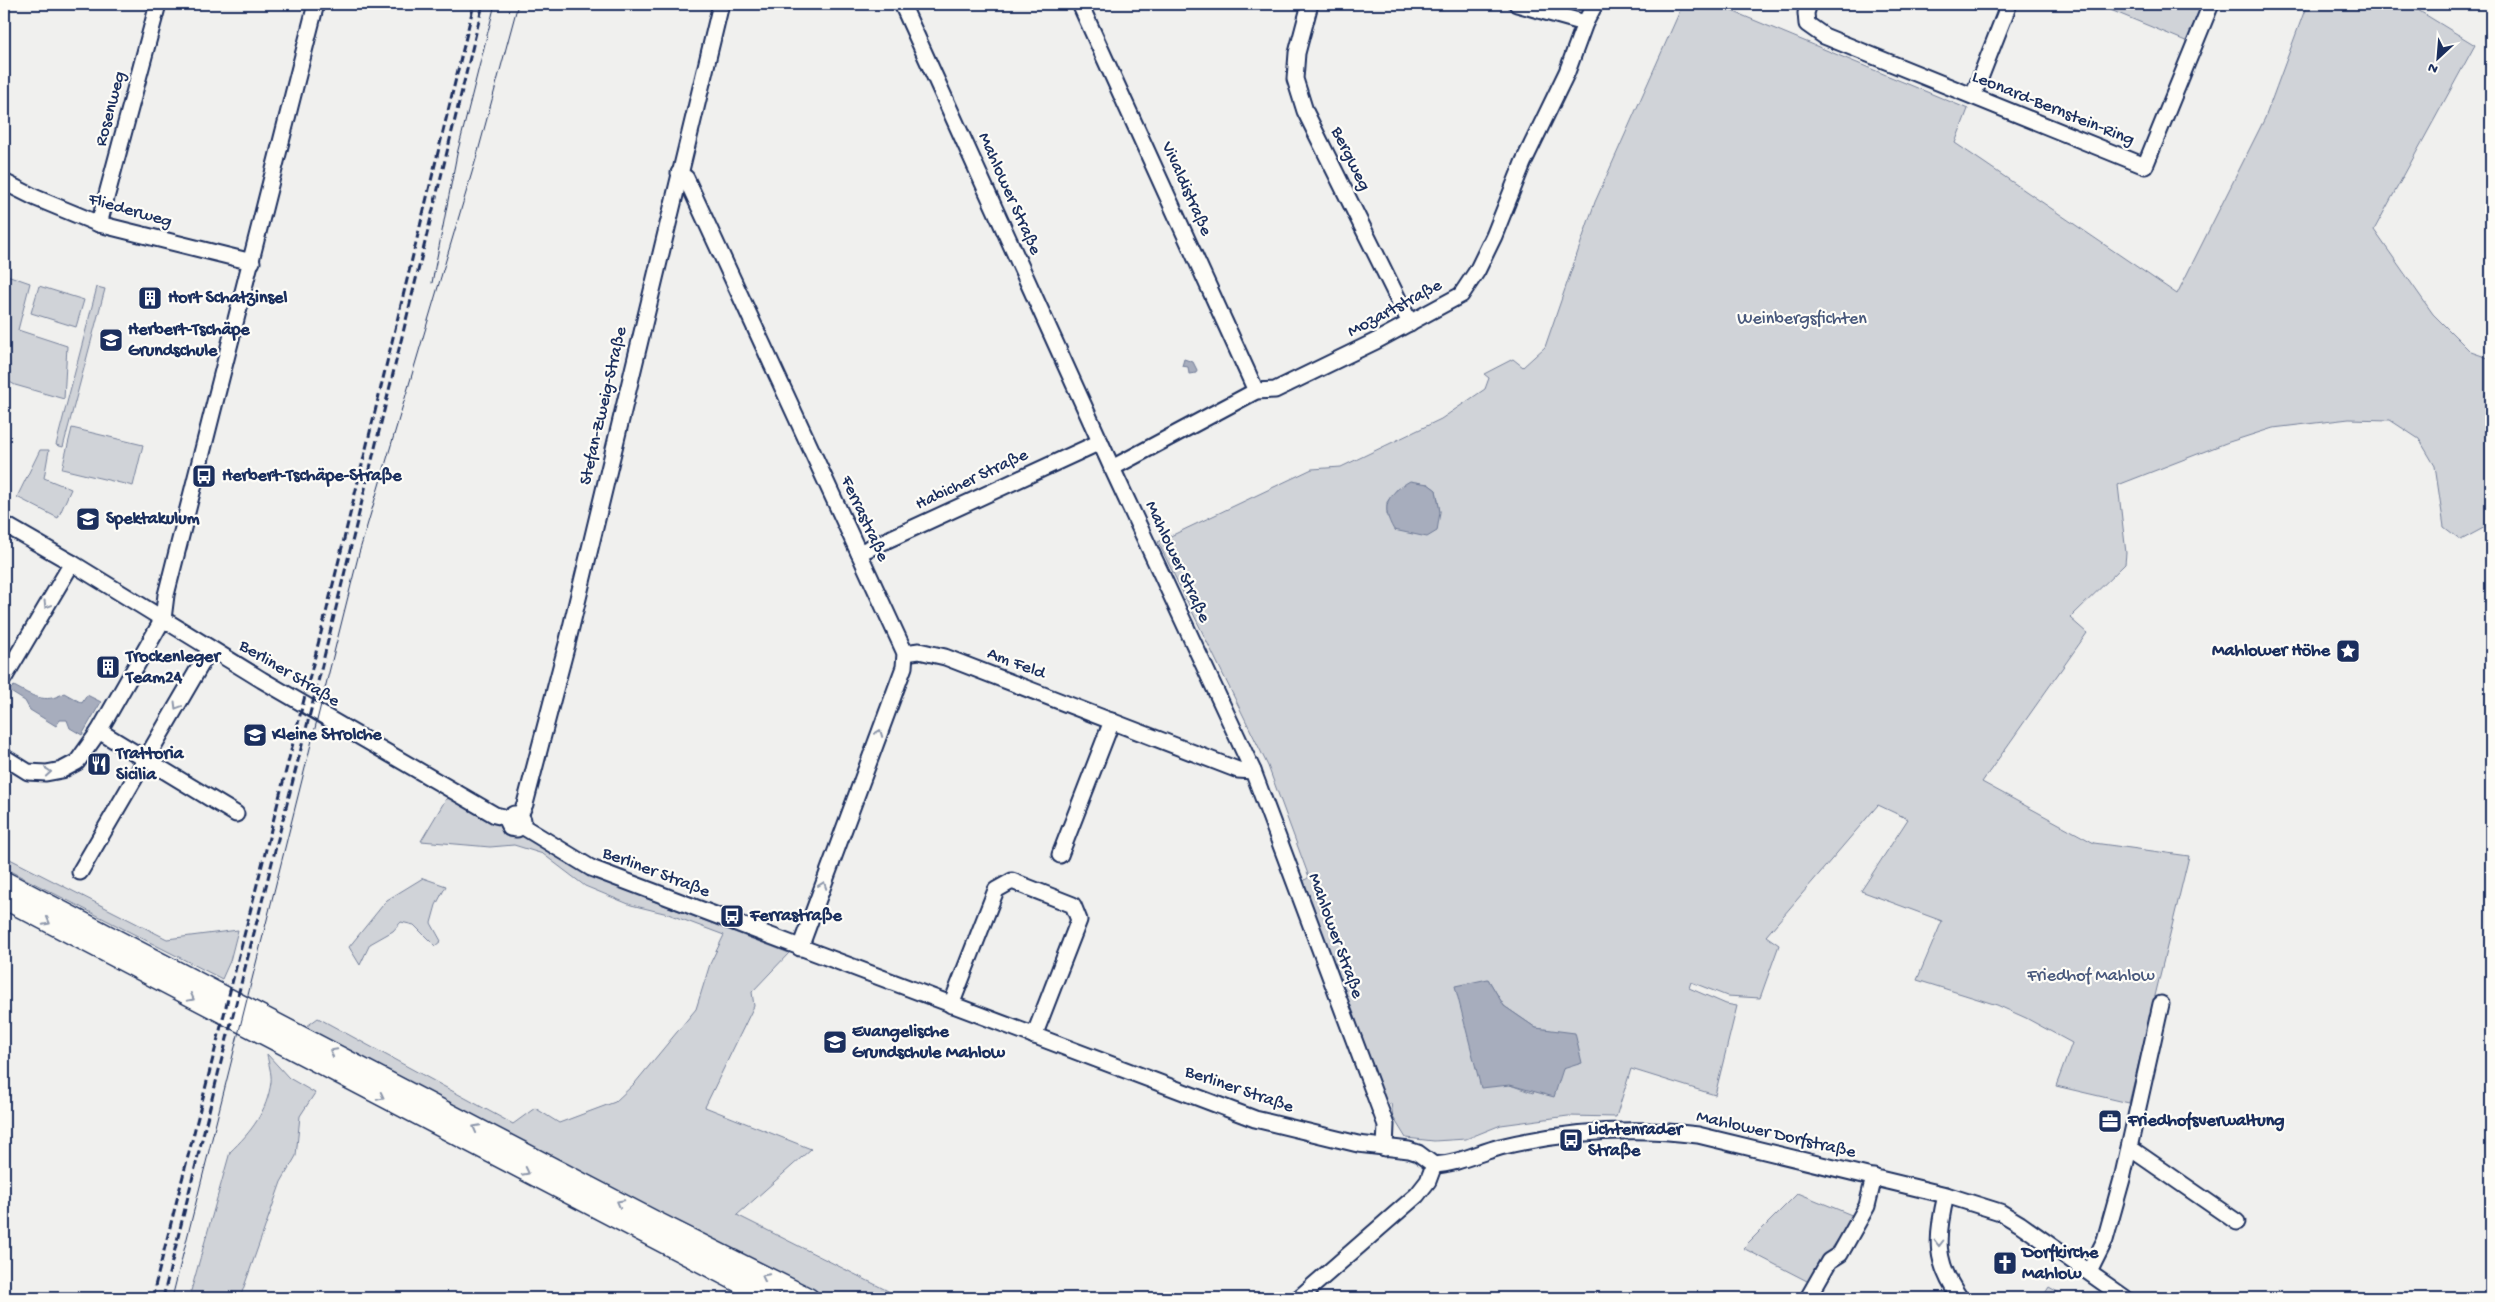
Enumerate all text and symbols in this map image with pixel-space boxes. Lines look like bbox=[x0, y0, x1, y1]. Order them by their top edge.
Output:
north arrow bbox=[2412, 32, 2462, 82]
text: N bbox=[2426, 58, 2441, 77]
street label: Leonard-Bernstein-Ring bbox=[1969, 67, 2137, 151]
street label: Rosenweg bbox=[91, 69, 131, 149]
street label: Bergweg bbox=[1325, 123, 1374, 194]
street label: Mahlower Straße bbox=[973, 130, 1046, 259]
street label: Vivaldistraße bbox=[1155, 138, 1216, 240]
street label: Fliederweg bbox=[85, 189, 174, 233]
street label: Mozartstraße bbox=[1344, 275, 1446, 343]
building icon: Hort Schatzinsel bbox=[137, 285, 163, 311]
place label: Hort Schatzinsel bbox=[168, 288, 287, 309]
park label: Weinbergsfichten bbox=[1737, 309, 1867, 330]
place label: Herbert-Tschäpe Grundschule bbox=[128, 320, 250, 362]
street label: Stefan-Zweig-Straße bbox=[576, 324, 633, 487]
school or university icon: Herbert-Tschäpe Grundschule bbox=[98, 327, 124, 353]
street label: Habicher Straße bbox=[912, 444, 1032, 515]
bus stop icon: Herbert-Tschäpe-Straße bbox=[191, 463, 217, 489]
place label: Herbert-Tschäpe-Straße bbox=[222, 466, 402, 487]
street label: Ferrastraße bbox=[835, 472, 893, 566]
street label: Mahlower Straße bbox=[1140, 498, 1215, 627]
school or university icon: Spektakulum bbox=[75, 506, 101, 532]
place label: Spektakulum bbox=[106, 509, 200, 530]
one-way arrow bbox=[43, 599, 53, 608]
street label: Berliner Straße bbox=[234, 635, 344, 713]
place icon: Mahlower Höhe bbox=[2335, 638, 2361, 664]
place label: Mahlower Höhe bbox=[2212, 641, 2331, 662]
street label: Am Feld bbox=[984, 643, 1049, 685]
place label: Trockenleger Team24 bbox=[124, 647, 222, 689]
building icon: Trockenleger Team24 bbox=[95, 654, 121, 680]
one-way arrow bbox=[173, 700, 183, 709]
school or university icon: Kleine Strolche bbox=[242, 722, 268, 748]
place label: Kleine Strolche bbox=[271, 725, 382, 746]
one-way arrow bbox=[873, 729, 883, 738]
place label: Trattoria Sicilia bbox=[114, 744, 185, 786]
restaurant icon: Trattoria Sicilia bbox=[86, 751, 112, 777]
one-way arrow bbox=[44, 767, 52, 778]
street label: Berliner Straße bbox=[598, 842, 713, 903]
street label: Mahlower Straße bbox=[1303, 871, 1368, 1002]
one-way arrow bbox=[817, 881, 827, 890]
bus stop icon: Ferrastraße bbox=[719, 903, 745, 929]
place label: Ferrastraße bbox=[749, 906, 843, 927]
one-way arrow bbox=[42, 916, 51, 926]
park label: Friedhof Mahlow bbox=[2026, 966, 2155, 987]
one-way arrow bbox=[185, 991, 194, 1001]
place label: Evangelische Grundschule Mahlow bbox=[852, 1022, 1006, 1064]
school or university icon: Evangelische Grundschule Mahlow bbox=[822, 1029, 848, 1055]
one-way arrow bbox=[329, 1048, 338, 1058]
street label: Berliner Straße bbox=[1181, 1061, 1297, 1119]
one-way arrow bbox=[376, 1091, 385, 1101]
street label: Mahlower Dorfstraße bbox=[1694, 1106, 1858, 1164]
office icon: Friedhofsverwaltung bbox=[2097, 1108, 2123, 1134]
place label: Friedhofsverwaltung bbox=[2127, 1111, 2285, 1132]
place label: Lichtenrader Straße bbox=[1588, 1120, 1685, 1162]
one-way arrow bbox=[472, 1124, 481, 1134]
bus stop icon: Lichtenrader Straße bbox=[1558, 1127, 1584, 1153]
one-way arrow bbox=[520, 1166, 529, 1176]
one-way arrow bbox=[617, 1199, 626, 1209]
one-way arrow bbox=[1934, 1240, 1944, 1247]
place label: Dorfkirche Mahlow bbox=[2020, 1243, 2099, 1285]
church icon: Dorfkirche Mahlow bbox=[1992, 1250, 2018, 1276]
one-way arrow bbox=[762, 1273, 771, 1283]

